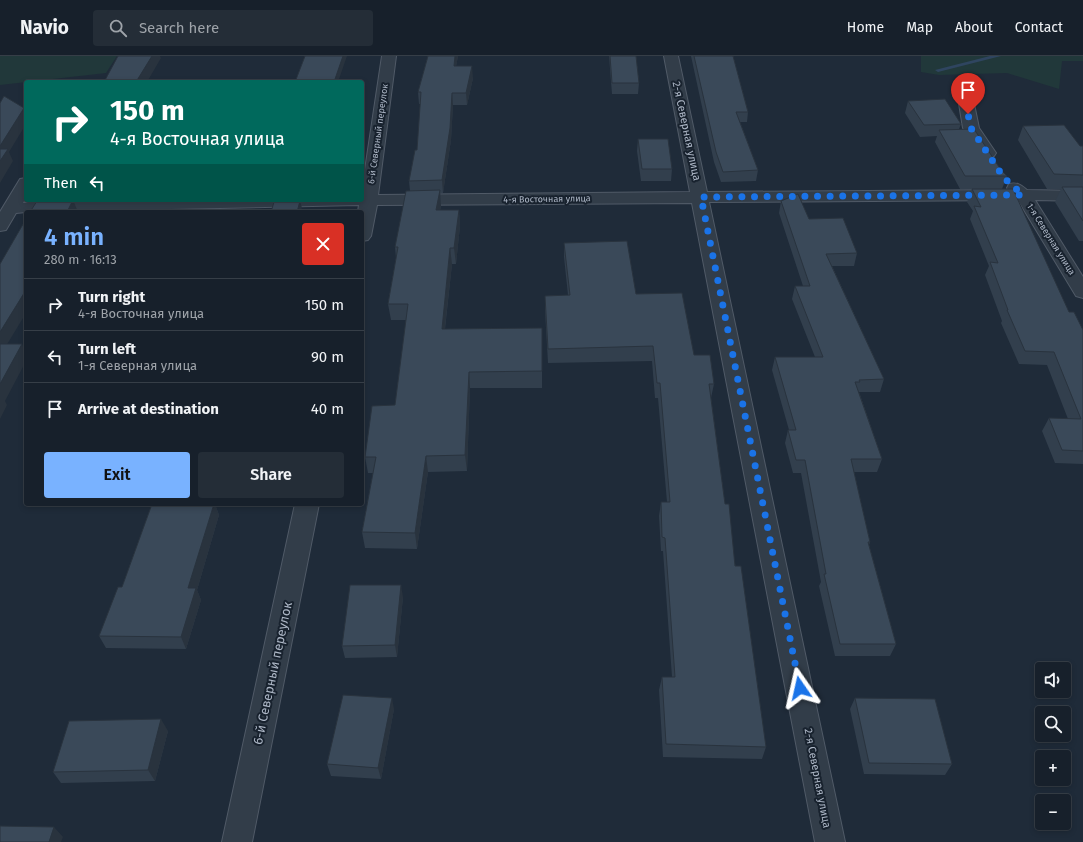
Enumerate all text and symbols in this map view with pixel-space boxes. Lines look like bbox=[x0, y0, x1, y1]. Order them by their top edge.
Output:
search box bbox=[93, 10, 373, 46]
text: Navio bbox=[20, 16, 69, 39]
icon: search bbox=[107, 17, 129, 39]
text: Search here bbox=[139, 19, 219, 37]
text: Home bbox=[847, 19, 884, 36]
text: Map bbox=[906, 19, 933, 36]
text: About bbox=[955, 19, 993, 36]
text: Contact bbox=[1015, 19, 1063, 36]
pin bbox=[951, 73, 985, 114]
icon: arrive bbox=[957, 79, 979, 101]
street label: 2-я Северная улица bbox=[670, 80, 703, 182]
street label: 6-й Северный переулок bbox=[366, 83, 390, 185]
text: 150 m bbox=[110, 94, 185, 127]
icon: right bbox=[44, 96, 96, 148]
text: 4-я Восточная улица bbox=[110, 128, 285, 150]
icon: left bbox=[86, 172, 108, 194]
text: Then bbox=[44, 174, 78, 192]
street label: 4-я Восточная улица bbox=[503, 193, 591, 205]
street label: 1-я Северная улица bbox=[1025, 201, 1077, 277]
text: 4 min bbox=[44, 223, 104, 251]
button: close bbox=[302, 223, 344, 265]
text: 280 m · 16:13 bbox=[44, 252, 117, 267]
text: Turn right bbox=[78, 288, 145, 306]
icon: right bbox=[44, 294, 66, 316]
text: 150 m bbox=[305, 296, 344, 314]
text: 4-я Восточная улица bbox=[78, 306, 204, 321]
text: Turn left bbox=[78, 340, 136, 358]
icon: left bbox=[44, 346, 66, 368]
text: 90 m bbox=[311, 348, 344, 366]
text: 1-я Северная улица bbox=[78, 358, 197, 373]
icon: arrive bbox=[44, 398, 66, 420]
text: Arrive at destination bbox=[78, 400, 219, 418]
text: 40 m bbox=[311, 400, 344, 418]
button: Exit bbox=[44, 452, 190, 498]
button: Share bbox=[198, 452, 344, 498]
street label: 6-й Северный переулок bbox=[250, 600, 295, 746]
map controls bbox=[1035, 662, 1071, 830]
button: sound bbox=[1035, 662, 1071, 698]
position arrow bbox=[779, 667, 821, 709]
button: search bbox=[1035, 706, 1071, 742]
street label: 2-я Северная улица bbox=[801, 727, 834, 829]
button: + bbox=[1035, 750, 1071, 786]
button: − bbox=[1035, 794, 1071, 830]

